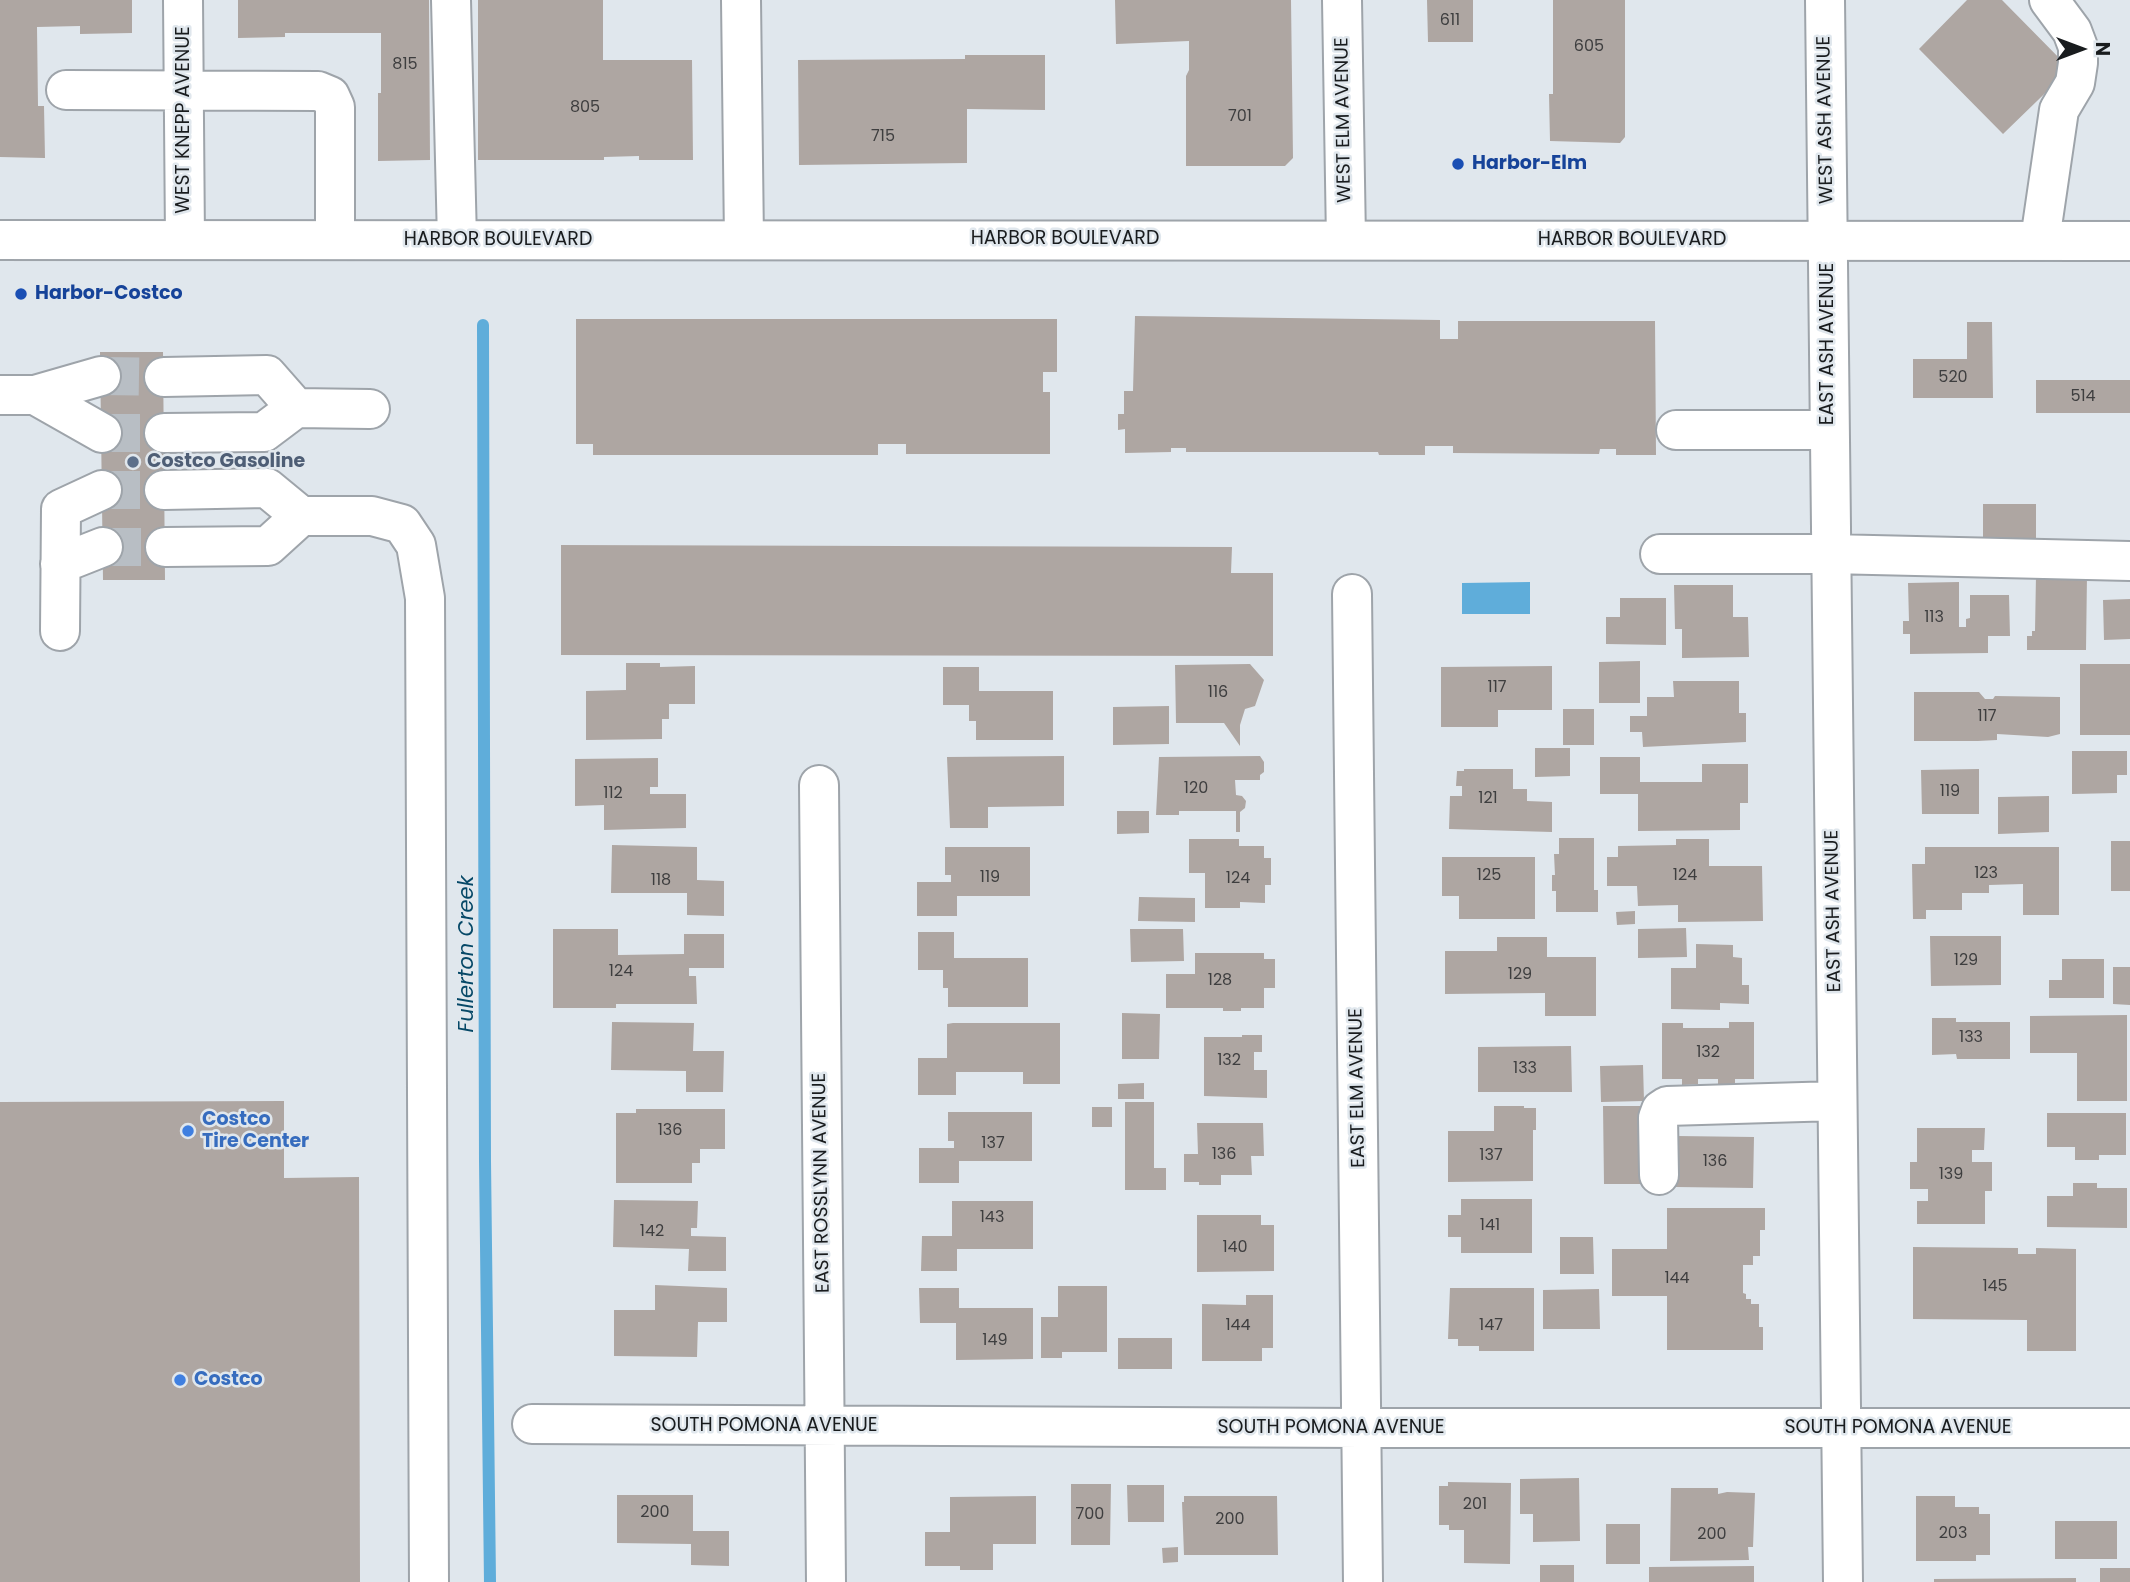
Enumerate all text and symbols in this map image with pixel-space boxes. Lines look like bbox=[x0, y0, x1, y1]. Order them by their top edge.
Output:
house number: 611 bbox=[1440, 11, 1460, 31]
north arrow bbox=[2046, 14, 2116, 84]
street label: WEST KNEPP AVENUE bbox=[173, 26, 195, 214]
street label: WEST ASH AVENUE bbox=[1813, 36, 1839, 204]
street label: WEST ELM AVENUE bbox=[1331, 37, 1357, 203]
house number: 605 bbox=[1574, 37, 1604, 57]
text: N bbox=[2089, 42, 2116, 56]
house number: 815 bbox=[392, 55, 418, 75]
house number: 805 bbox=[570, 98, 600, 118]
house number: 701 bbox=[1228, 107, 1252, 127]
house number: 715 bbox=[871, 127, 895, 147]
place label: Harbor-Elm bbox=[1472, 153, 1587, 175]
marker: Harbor-Elm bbox=[1450, 156, 1466, 172]
street label: HARBOR BOULEVARD bbox=[971, 228, 1159, 250]
street label: HARBOR BOULEVARD bbox=[404, 229, 592, 251]
street label: HARBOR BOULEVARD bbox=[1538, 229, 1726, 251]
street label: EAST ASH AVENUE bbox=[1817, 263, 1839, 425]
place label: Harbor-Costco bbox=[35, 283, 183, 305]
marker: Harbor-Costco bbox=[13, 286, 29, 302]
house number: 520 bbox=[1938, 368, 1968, 388]
house number: 514 bbox=[2070, 387, 2096, 407]
place label: Costco Gasoline bbox=[147, 451, 305, 473]
marker: Costco Gasoline bbox=[125, 454, 141, 470]
house number: 113 bbox=[1924, 608, 1944, 628]
house number: 117 bbox=[1488, 678, 1506, 698]
house number: 116 bbox=[1208, 683, 1228, 703]
house number: 117 bbox=[1978, 707, 1996, 727]
house number: 120 bbox=[1184, 779, 1208, 799]
house number: 119 bbox=[1940, 782, 1960, 802]
house number: 112 bbox=[603, 784, 623, 804]
house number: 121 bbox=[1478, 789, 1498, 809]
street label: EAST ASH AVENUE bbox=[1821, 830, 1847, 992]
house number: 123 bbox=[1974, 864, 1998, 884]
house number: 125 bbox=[1477, 866, 1501, 886]
house number: 124 bbox=[1673, 866, 1697, 886]
house number: 119 bbox=[980, 868, 1000, 888]
house number: 124 bbox=[1226, 869, 1250, 889]
house number: 118 bbox=[651, 871, 671, 891]
water label: Fullerton Creek bbox=[455, 876, 481, 1032]
house number: 129 bbox=[1954, 951, 1978, 971]
house number: 124 bbox=[609, 962, 633, 982]
house number: 129 bbox=[1508, 965, 1532, 985]
house number: 128 bbox=[1208, 971, 1232, 991]
street label: EAST ELM AVENUE bbox=[1345, 1008, 1371, 1168]
house number: 133 bbox=[1959, 1028, 1983, 1048]
house number: 132 bbox=[1696, 1043, 1720, 1063]
house number: 132 bbox=[1217, 1051, 1241, 1071]
house number: 133 bbox=[1513, 1059, 1537, 1079]
street label: EAST ROSSLYNN AVENUE bbox=[809, 1073, 835, 1293]
place label: Costco Tire Center bbox=[202, 1109, 309, 1153]
house number: 136 bbox=[658, 1121, 682, 1141]
marker: Costco Tire Center bbox=[180, 1123, 196, 1139]
house number: 137 bbox=[981, 1134, 1005, 1154]
house number: 136 bbox=[1212, 1145, 1236, 1165]
house number: 137 bbox=[1479, 1146, 1503, 1166]
house number: 136 bbox=[1703, 1152, 1727, 1172]
house number: 139 bbox=[1939, 1165, 1963, 1185]
house number: 143 bbox=[980, 1208, 1004, 1228]
house number: 141 bbox=[1480, 1216, 1500, 1236]
house number: 142 bbox=[640, 1222, 664, 1242]
house number: 140 bbox=[1222, 1238, 1248, 1258]
house number: 144 bbox=[1664, 1269, 1690, 1289]
house number: 145 bbox=[1982, 1277, 2008, 1297]
house number: 144 bbox=[1225, 1316, 1251, 1336]
house number: 147 bbox=[1479, 1316, 1503, 1336]
house number: 149 bbox=[982, 1331, 1008, 1351]
place label: Costco bbox=[194, 1369, 262, 1391]
marker: Costco bbox=[172, 1372, 188, 1388]
street label: SOUTH POMONA AVENUE bbox=[650, 1415, 878, 1437]
street label: SOUTH POMONA AVENUE bbox=[1217, 1417, 1445, 1439]
street label: SOUTH POMONA AVENUE bbox=[1784, 1417, 2012, 1439]
house number: 201 bbox=[1463, 1495, 1487, 1515]
house number: 200 bbox=[640, 1503, 670, 1523]
house number: 700 bbox=[1076, 1505, 1104, 1525]
house number: 200 bbox=[1215, 1510, 1245, 1530]
house number: 203 bbox=[1939, 1524, 1967, 1544]
house number: 200 bbox=[1697, 1525, 1727, 1545]

